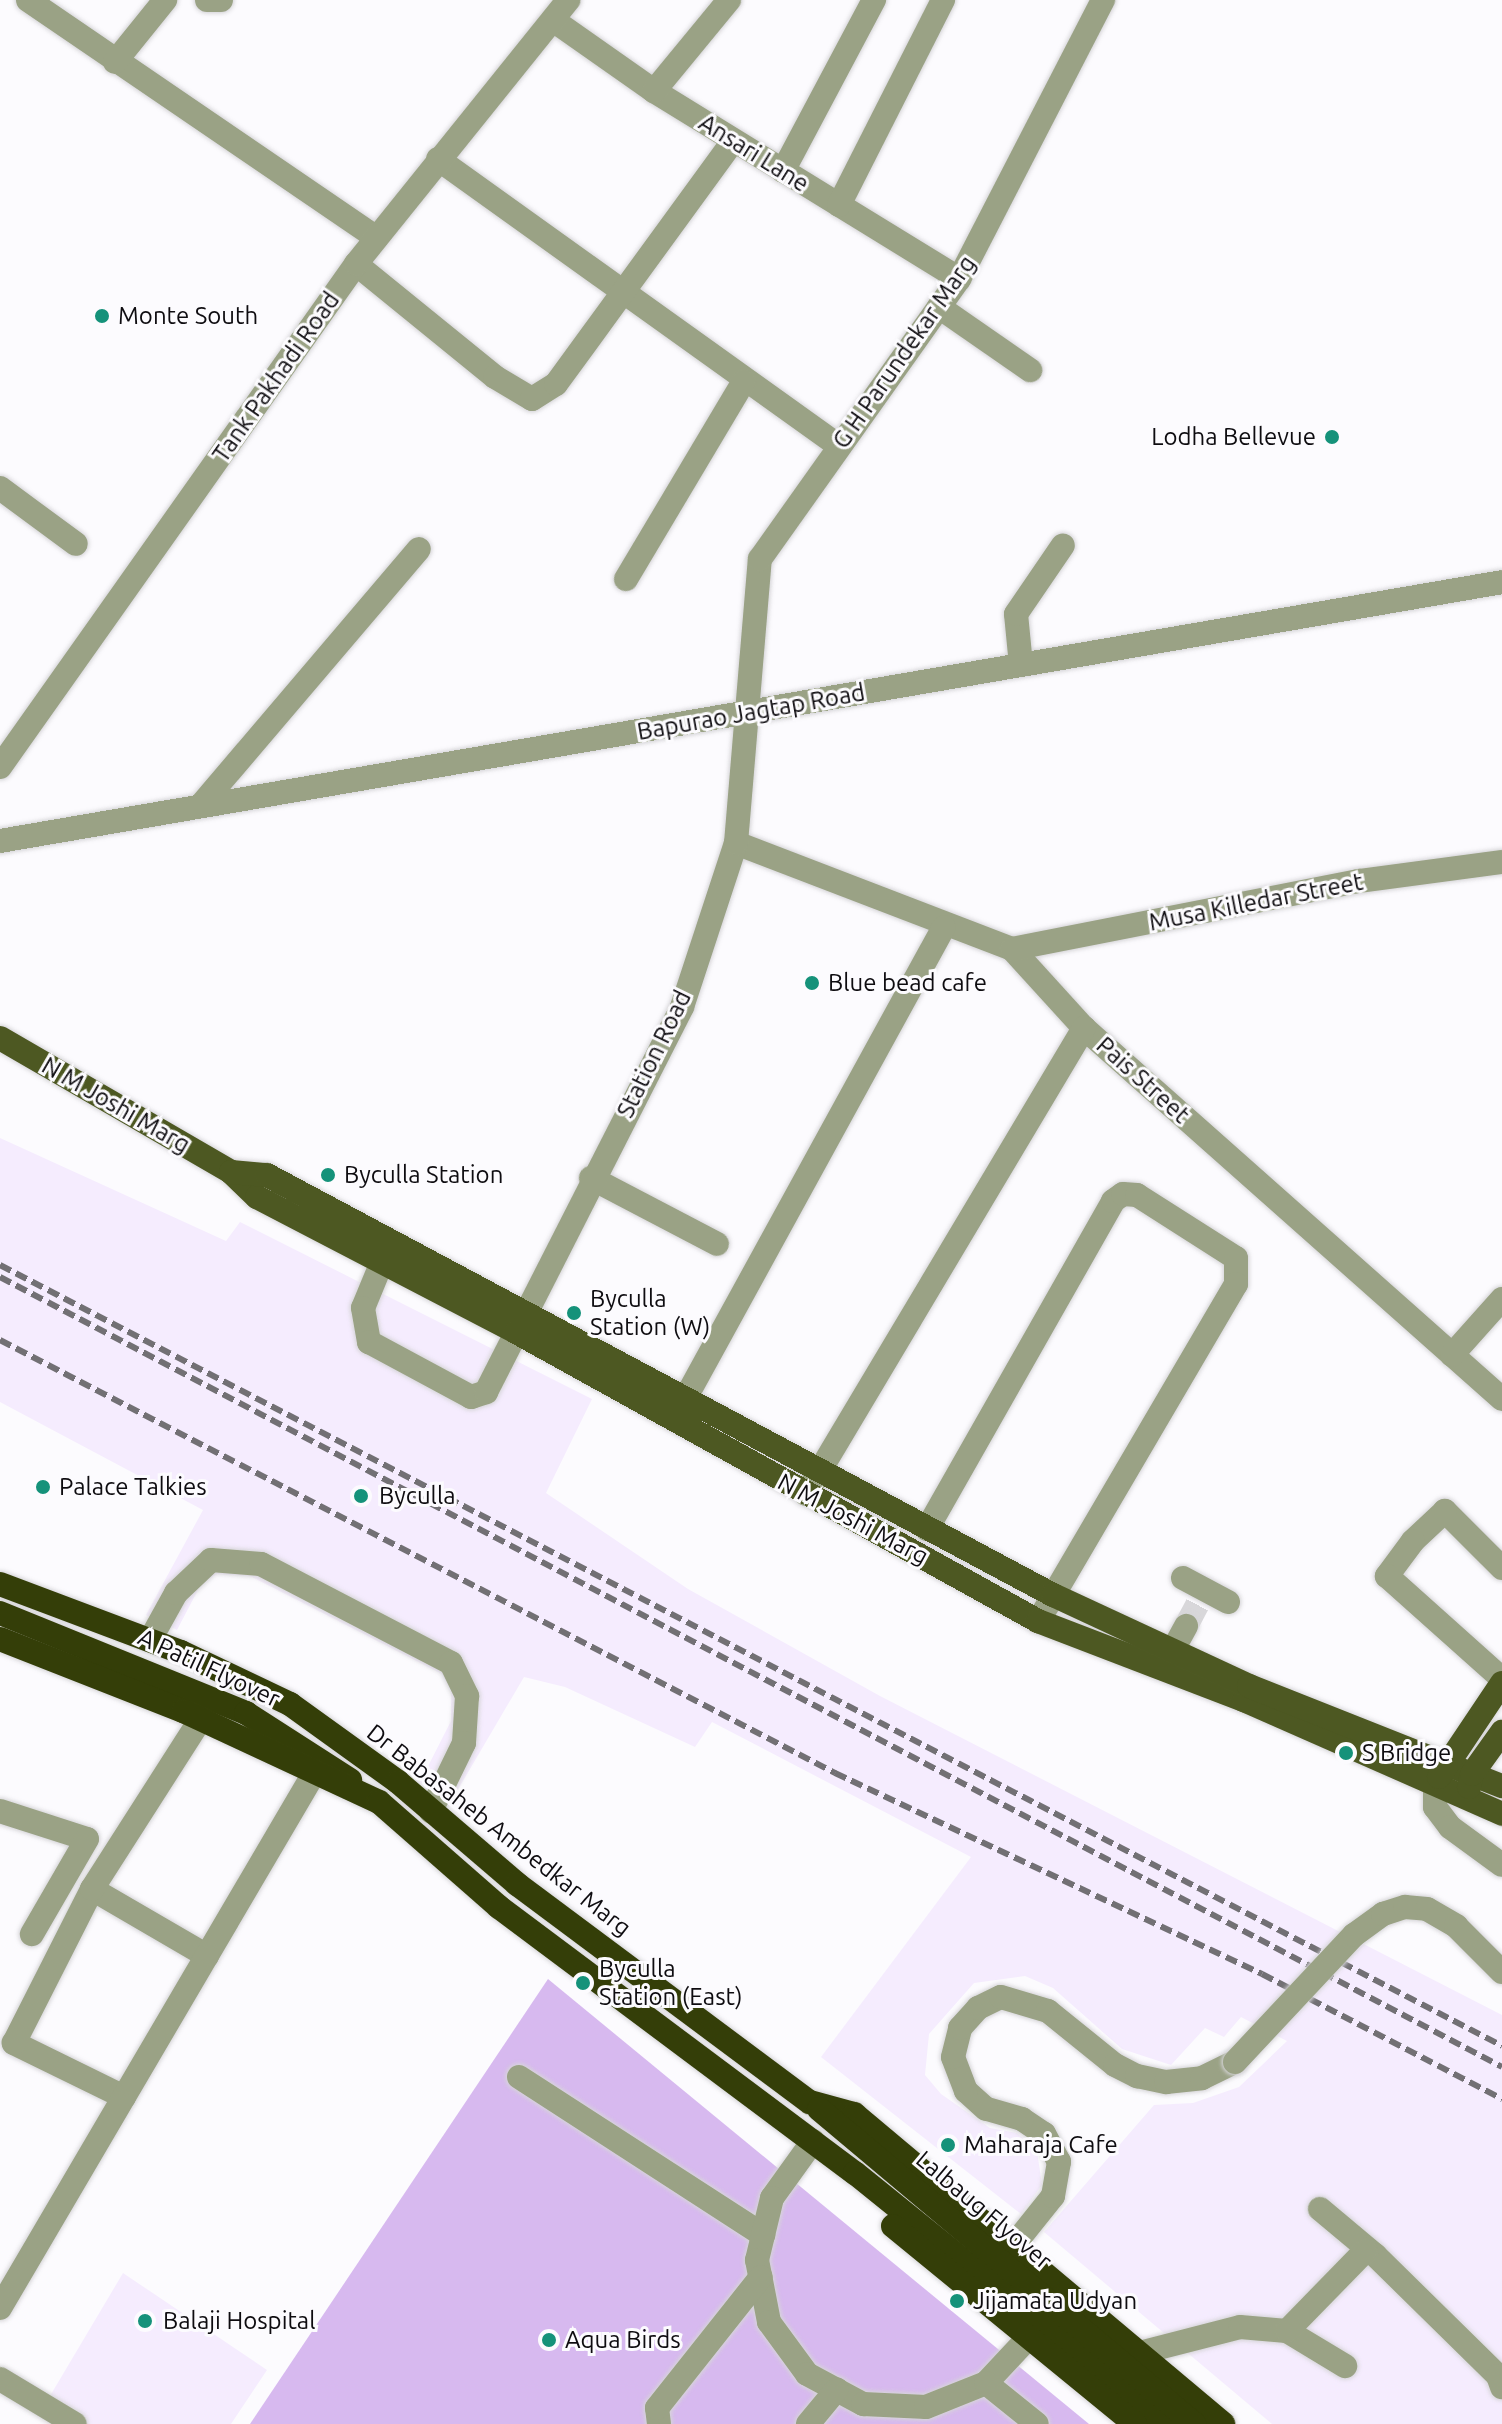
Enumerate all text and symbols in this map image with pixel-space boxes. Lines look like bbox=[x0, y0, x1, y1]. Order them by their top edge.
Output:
street label: Ansari Lane bbox=[694, 108, 814, 198]
street label: G H Parundekar Marg bbox=[827, 250, 981, 454]
street label: Tank Pakhadi Road bbox=[206, 286, 346, 468]
place label: Monte South bbox=[118, 302, 258, 330]
marker: Monte South bbox=[93, 307, 111, 325]
place label: Lodha Bellevue bbox=[1151, 423, 1316, 451]
marker: Lodha Bellevue bbox=[1323, 428, 1341, 446]
street label: Bapurao Jagtap Road bbox=[635, 678, 867, 746]
street label: Musa Killedar Street bbox=[1146, 867, 1366, 937]
place label: Blue bead cafe bbox=[828, 969, 987, 997]
marker: Blue bead cafe bbox=[803, 974, 821, 992]
street label: Station Road bbox=[611, 986, 697, 1122]
street label: Pais Street bbox=[1091, 1031, 1195, 1129]
street label: N M Joshi Marg bbox=[37, 1051, 195, 1159]
place label: Byculla Station bbox=[344, 1161, 503, 1189]
marker: Byculla Station bbox=[319, 1166, 337, 1184]
place label: Byculla Station (W) bbox=[590, 1285, 710, 1341]
marker: Byculla Station (W) bbox=[565, 1304, 583, 1322]
street label: N M Joshi Marg bbox=[773, 1467, 933, 1571]
place label: Palace Talkies bbox=[59, 1473, 207, 1501]
marker: Palace Talkies bbox=[34, 1478, 52, 1496]
place label: Byculla bbox=[379, 1482, 456, 1510]
marker: Byculla bbox=[350, 1485, 372, 1507]
street label: A Patil Flyover bbox=[134, 1623, 284, 1713]
street label: Dr Babasaheb Ambedkar Marg bbox=[361, 1718, 637, 1942]
place label: S Bridge bbox=[1362, 1739, 1451, 1767]
marker: S Bridge bbox=[1337, 1744, 1355, 1762]
place label: Byculla Station (East) bbox=[599, 1955, 743, 2011]
marker: Byculla Station (East) bbox=[574, 1974, 592, 1992]
place label: Maharaja Cafe bbox=[964, 2131, 1118, 2159]
marker: Maharaja Cafe bbox=[939, 2136, 957, 2154]
street label: Lalbaug Flyover bbox=[910, 2145, 1058, 2275]
place label: Jijamata Udyan bbox=[973, 2287, 1137, 2315]
marker: Jijamata Udyan bbox=[948, 2292, 966, 2310]
place label: Balaji Hospital bbox=[163, 2307, 315, 2335]
marker: Balaji Hospital bbox=[134, 2310, 156, 2332]
place label: Aqua Birds bbox=[565, 2326, 681, 2354]
marker: Aqua Birds bbox=[540, 2331, 558, 2349]

